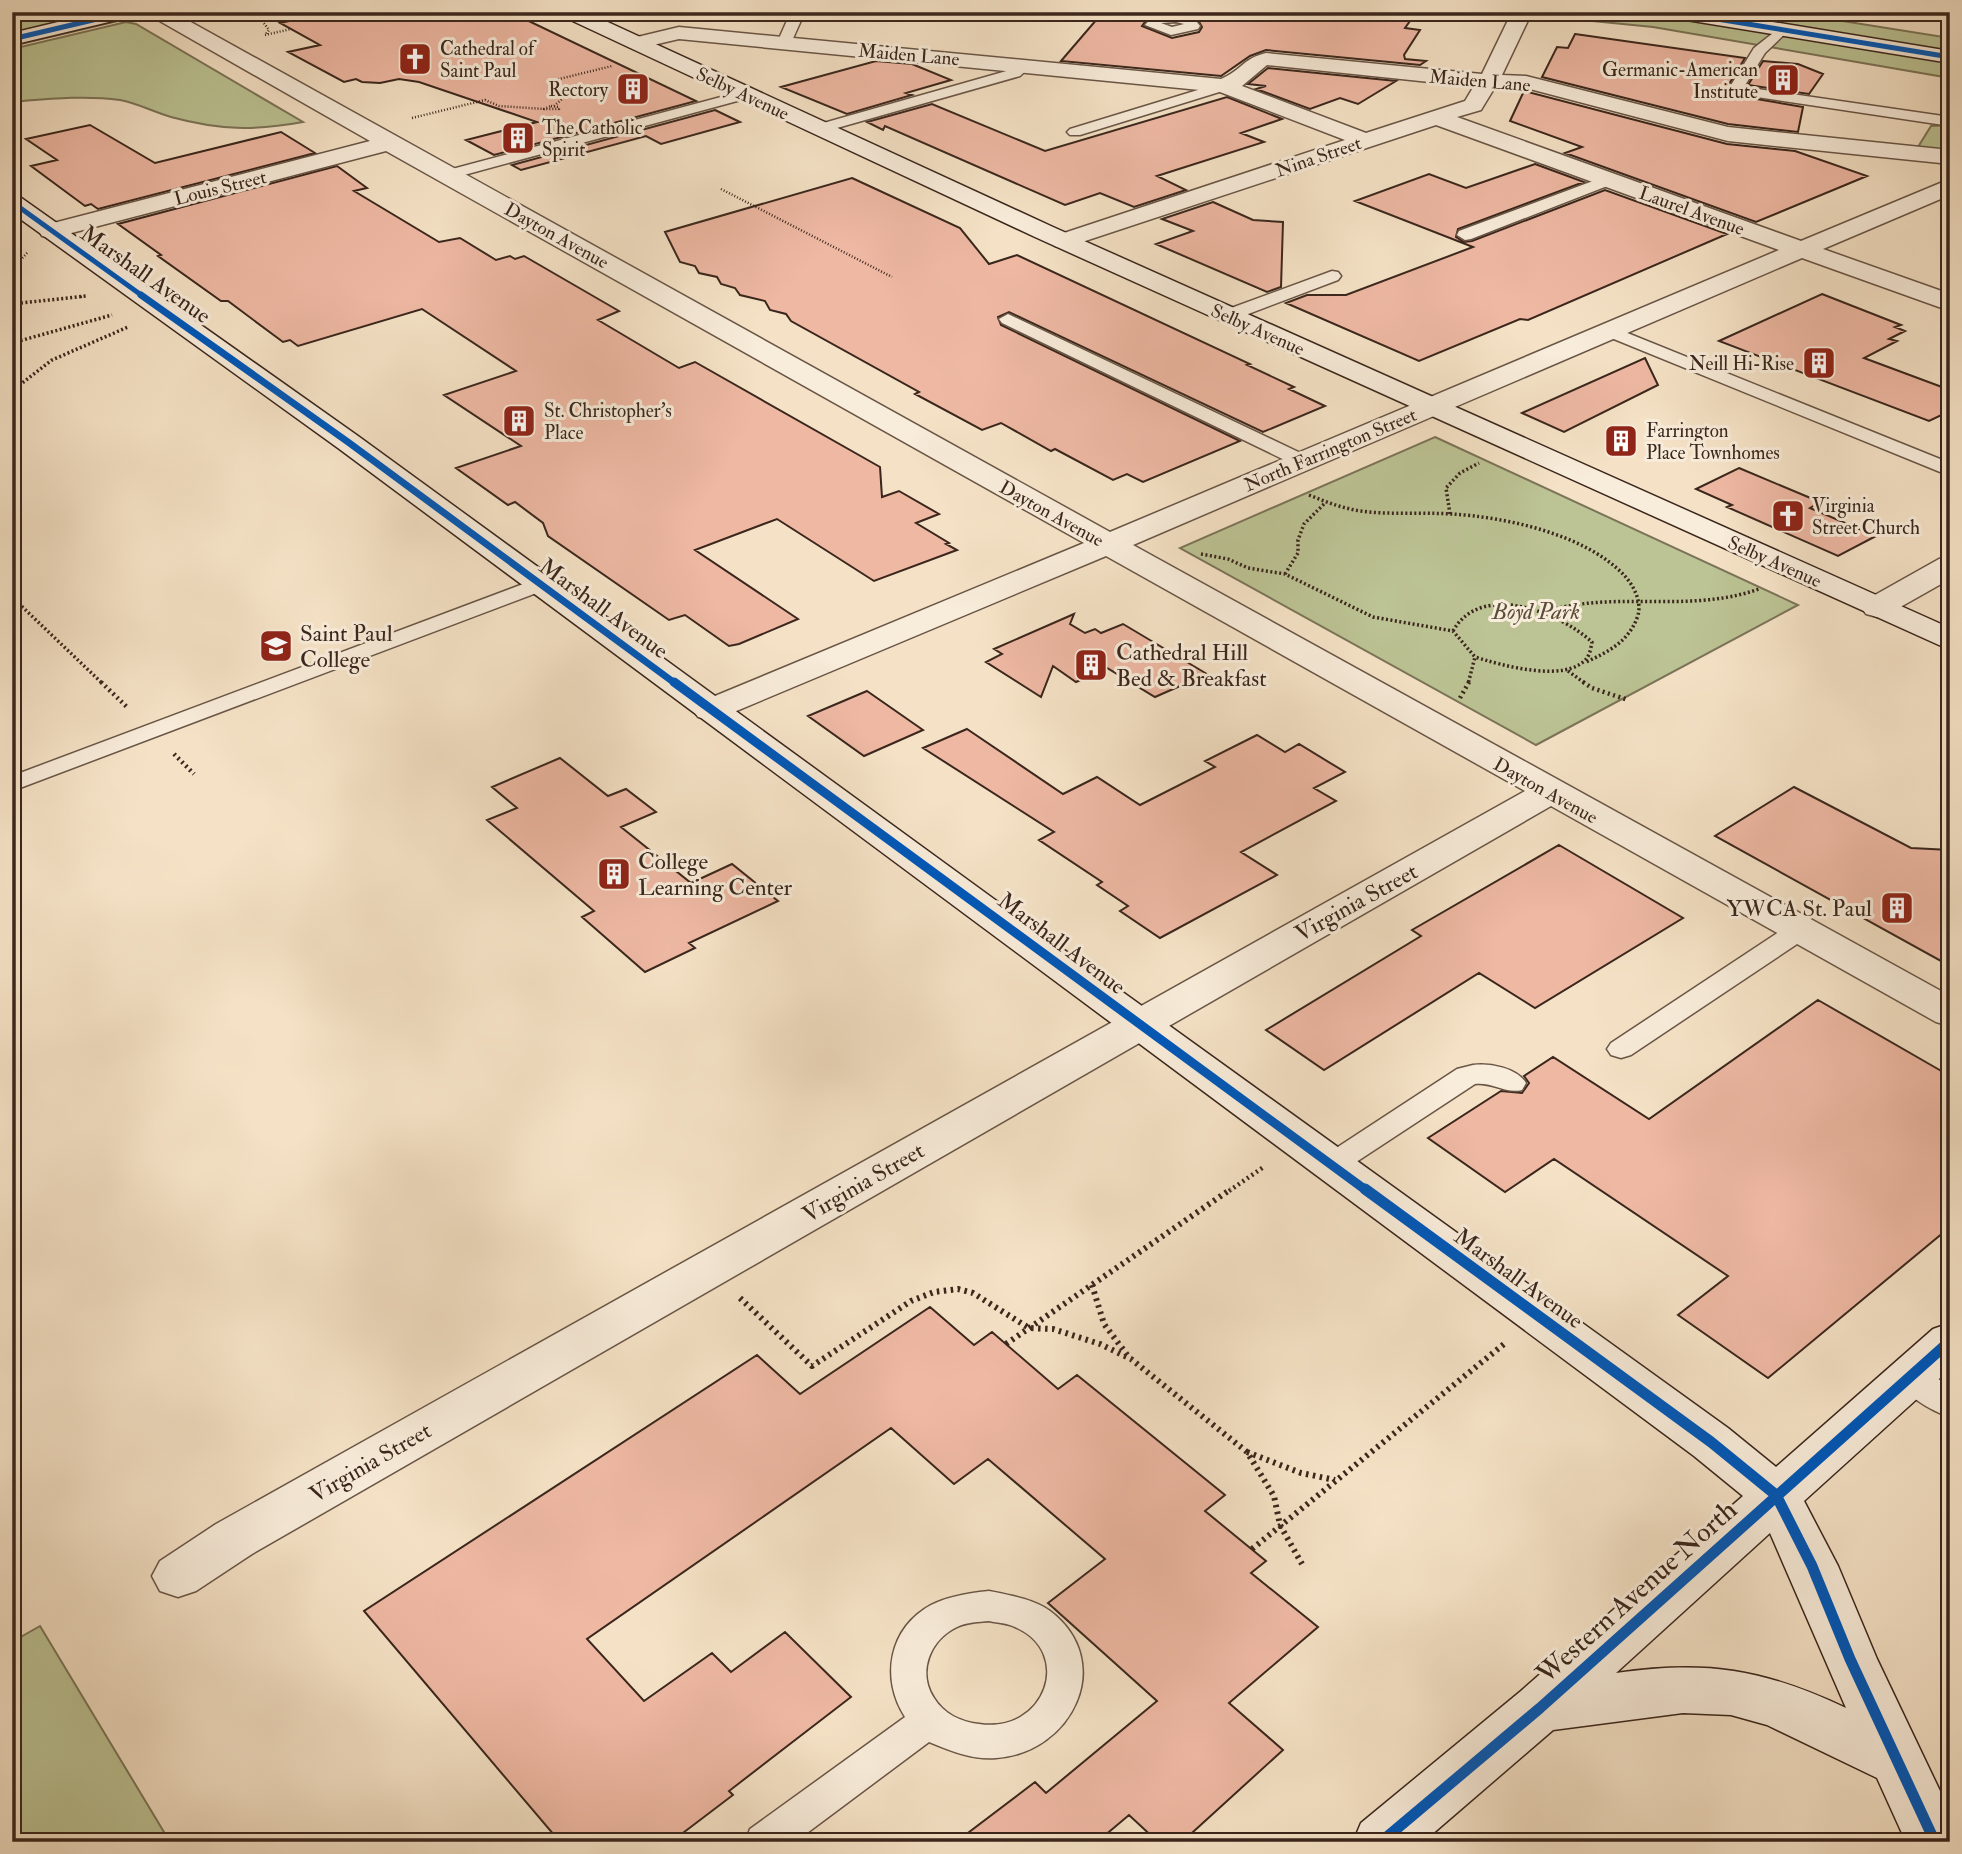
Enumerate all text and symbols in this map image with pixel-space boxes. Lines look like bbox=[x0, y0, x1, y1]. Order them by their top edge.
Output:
place label: Cathedral of Saint Paul bbox=[440, 37, 537, 83]
street label: Maiden Lane bbox=[857, 39, 961, 71]
church icon: Cathedral of Saint Paul bbox=[396, 40, 434, 78]
place label: Germanic-American Institute bbox=[1602, 58, 1758, 104]
building icon: Germanic-American Institute bbox=[1764, 61, 1802, 99]
street label: Selby Avenue bbox=[692, 62, 793, 126]
street label: Maiden Lane bbox=[1428, 65, 1532, 97]
building icon: Rectory bbox=[614, 70, 652, 108]
place label: Rectory bbox=[548, 78, 609, 102]
place label: The Catholic Spirit bbox=[542, 116, 643, 163]
building icon: The Catholic Spirit bbox=[499, 119, 537, 157]
street label: Nina Street bbox=[1272, 131, 1364, 183]
street label: Louis Street bbox=[172, 165, 269, 211]
street label: Laurel Avenue bbox=[1636, 181, 1748, 241]
street label: Dayton Avenue bbox=[500, 197, 613, 274]
street label: Marshall Avenue bbox=[75, 219, 217, 330]
street label: Selby Avenue bbox=[1207, 299, 1308, 361]
building icon: Neill Hi-Rise bbox=[1800, 344, 1838, 382]
place label: Neill Hi-Rise bbox=[1689, 352, 1794, 376]
place label: St. Christopher's Place bbox=[544, 399, 672, 445]
building icon: St. Christopher's Place bbox=[500, 402, 538, 440]
street label: North Farrington Street bbox=[1240, 403, 1420, 497]
place label: Farrington Place Townhomes bbox=[1646, 419, 1780, 465]
building icon: Farrington Place Townhomes bbox=[1602, 422, 1640, 460]
street label: Dayton Avenue bbox=[995, 475, 1108, 552]
place label: Virginia Street Church bbox=[1812, 494, 1920, 540]
church icon: Virginia Street Church bbox=[1769, 497, 1807, 535]
street label: Selby Avenue bbox=[1724, 531, 1825, 593]
street label: Marshall Avenue bbox=[533, 552, 674, 665]
park label: Boyd Park bbox=[1491, 597, 1580, 626]
place label: Saint Paul College bbox=[300, 619, 393, 674]
school or university icon: Saint Paul College bbox=[257, 627, 295, 665]
place label: Cathedral Hill Bed & Breakfast bbox=[1116, 638, 1267, 693]
building icon: Cathedral Hill Bed & Breakfast bbox=[1072, 646, 1110, 684]
street label: Dayton Avenue bbox=[1489, 752, 1602, 829]
place label: College Learning Center bbox=[638, 847, 793, 902]
building icon: College Learning Center bbox=[595, 855, 633, 893]
street label: Virginia Street bbox=[1290, 857, 1423, 948]
street label: Marshall Avenue bbox=[992, 886, 1132, 1001]
building icon: YWCA St. Paul bbox=[1878, 889, 1916, 927]
place label: YWCA St. Paul bbox=[1727, 894, 1872, 923]
street label: Virginia Street bbox=[797, 1136, 929, 1229]
street label: Marshall Avenue bbox=[1448, 1222, 1589, 1335]
street label: Virginia Street bbox=[304, 1416, 436, 1509]
street label: Western Avenue North bbox=[1529, 1493, 1745, 1692]

